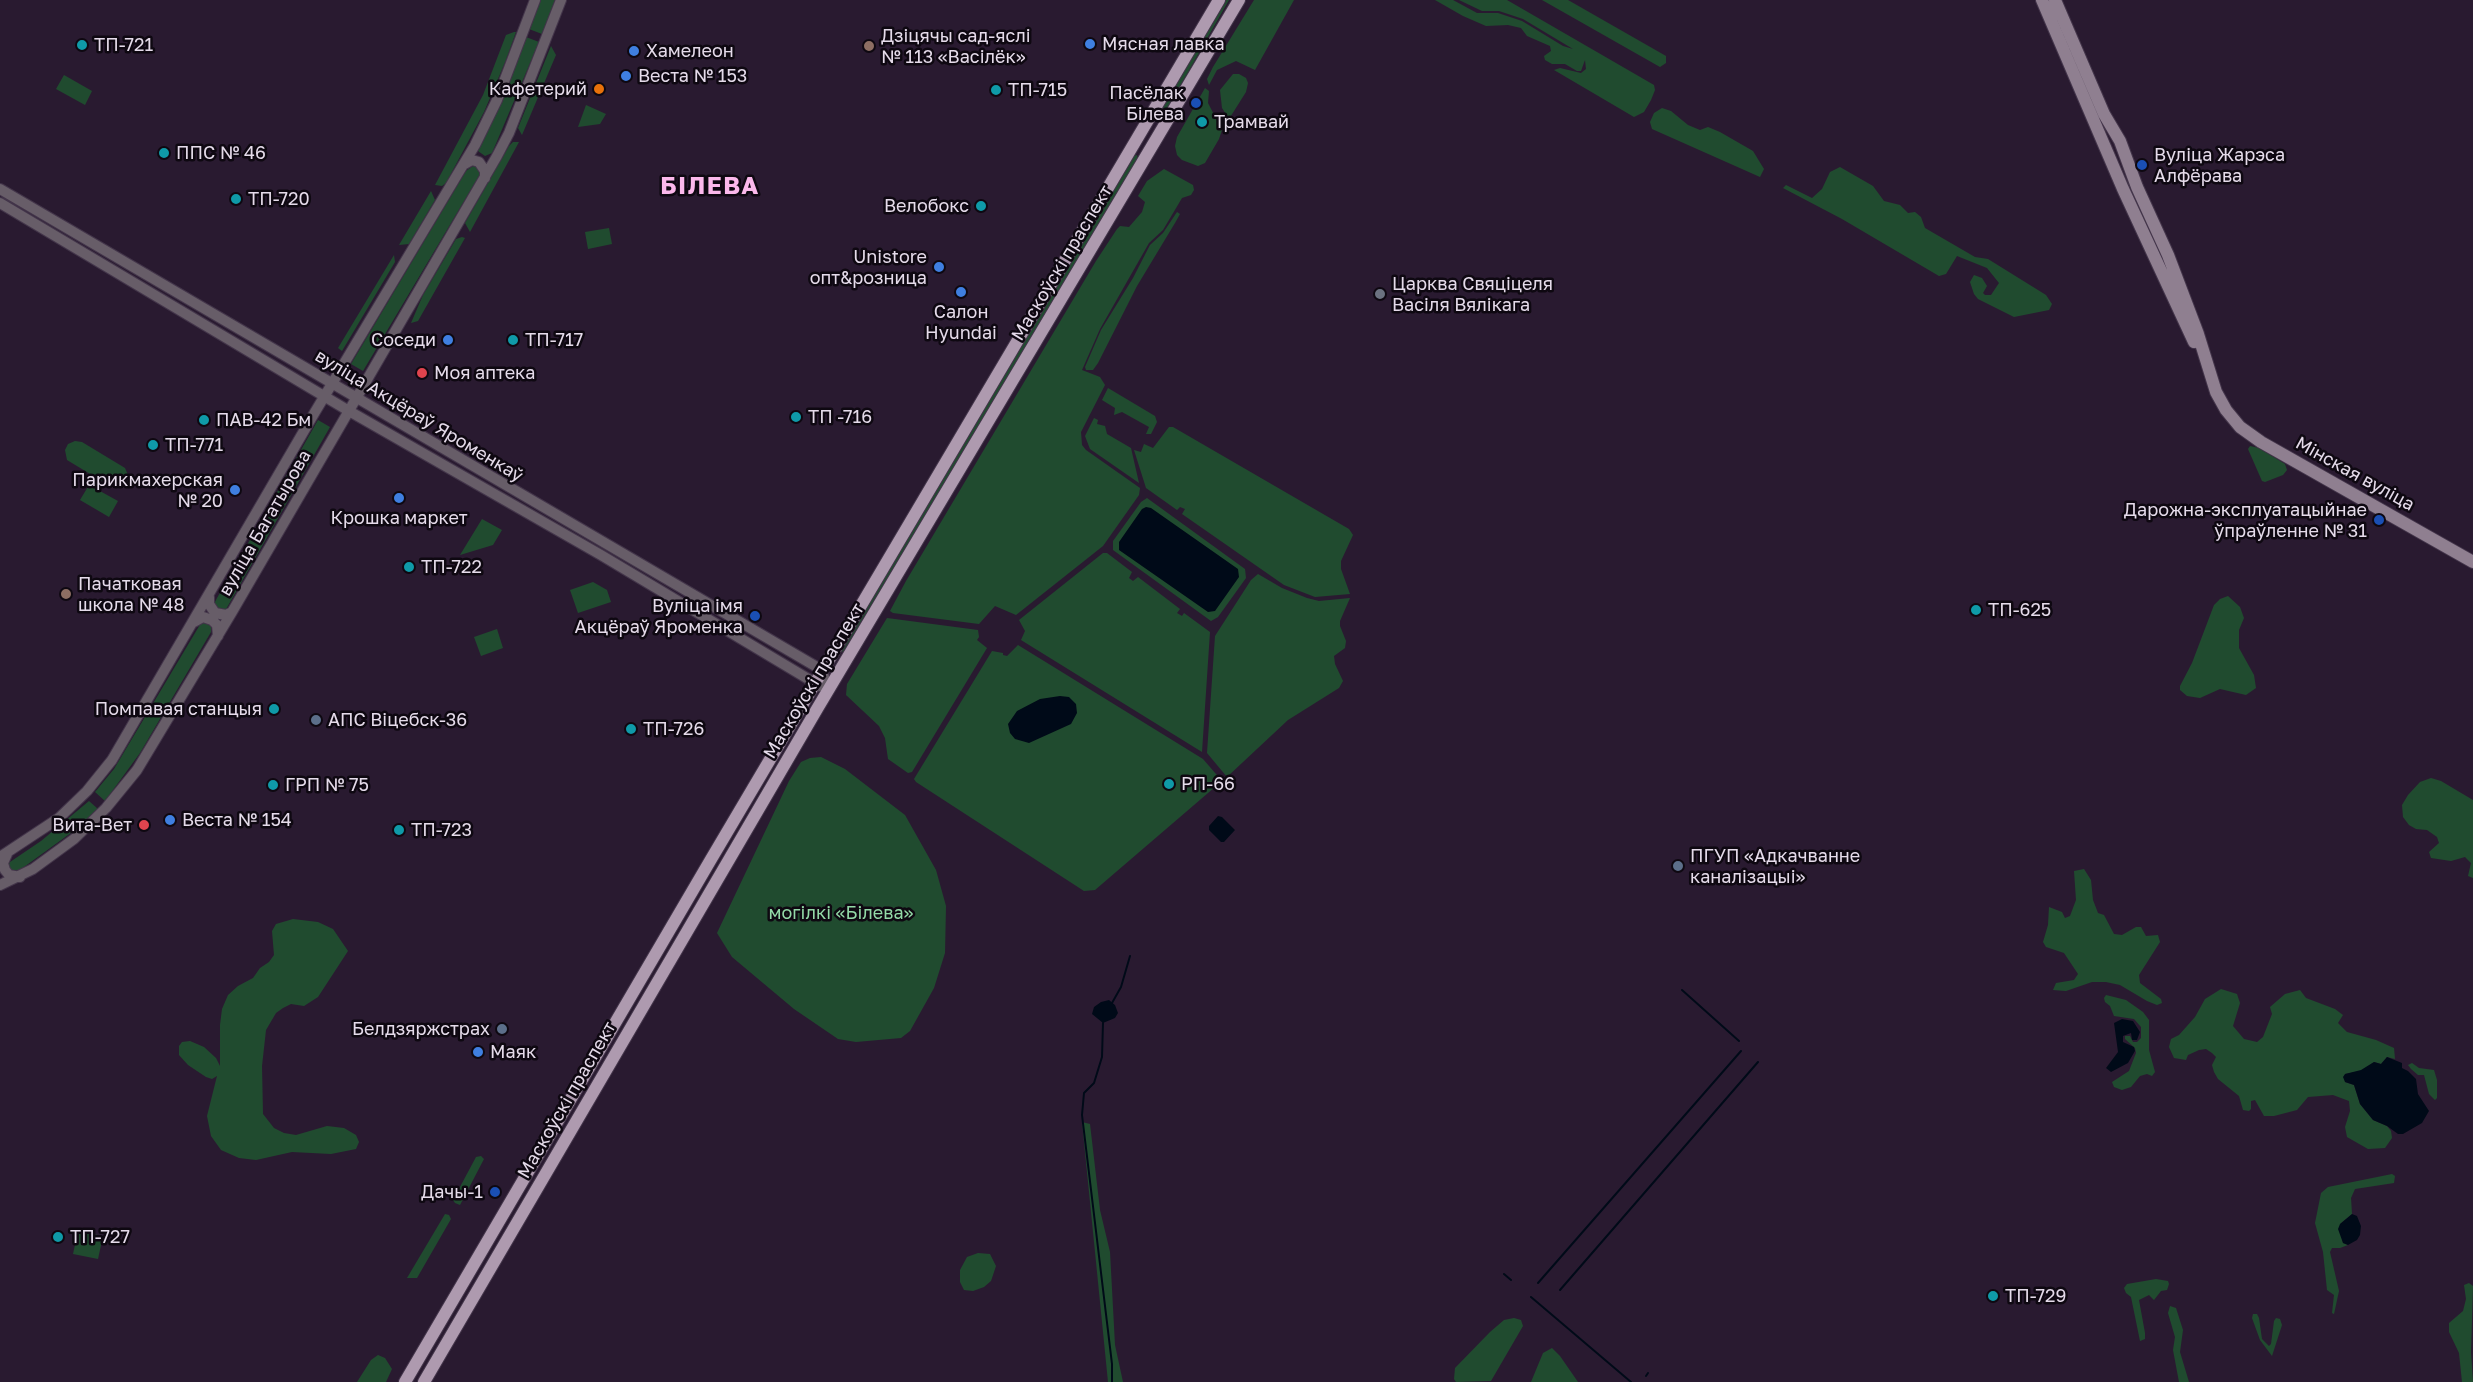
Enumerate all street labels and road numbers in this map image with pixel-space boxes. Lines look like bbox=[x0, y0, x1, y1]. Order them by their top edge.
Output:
street label: Маскоўскі праспект bbox=[1007, 181, 1117, 345]
street label: вуліца Акцёраў Яроменкаў bbox=[311, 345, 527, 487]
street label: Мінская вуліца bbox=[2292, 432, 2418, 516]
street label: вуліца Багатырова bbox=[214, 446, 316, 600]
street label: Маскоўскі праспект bbox=[759, 599, 869, 763]
street label: Маскоўскі праспект bbox=[513, 1018, 621, 1182]

